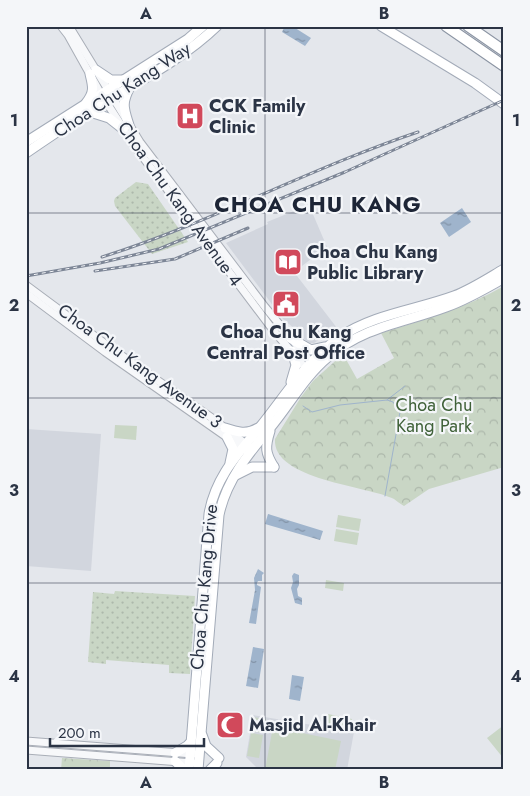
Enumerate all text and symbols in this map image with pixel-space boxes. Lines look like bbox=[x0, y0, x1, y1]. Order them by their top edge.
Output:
text: A bbox=[139, 2, 152, 25]
text: B bbox=[379, 2, 389, 25]
street label: Choa Chu Kang Way bbox=[48, 36, 196, 144]
place label: CCK Family Clinic bbox=[209, 93, 306, 140]
hospital icon: CCK Family Clinic bbox=[175, 101, 205, 131]
text: 1 bbox=[10, 109, 18, 132]
text: 1 bbox=[512, 109, 520, 132]
street label: Choa Chu Kang Avenue 4 bbox=[111, 116, 249, 292]
district label: CHOA CHU KANG bbox=[214, 188, 422, 220]
place label: Choa Chu Kang Public Library bbox=[307, 239, 438, 286]
library icon: Choa Chu Kang Public Library bbox=[273, 247, 303, 277]
public building icon: Choa Chu Kang Central Post Office bbox=[271, 289, 301, 319]
text: 2 bbox=[9, 294, 19, 317]
text: 2 bbox=[511, 294, 521, 317]
street label: Choa Chu Kang Avenue 3 bbox=[52, 297, 228, 435]
place label: Choa Chu Kang Central Post Office bbox=[207, 319, 365, 366]
park label: Choa Chu Kang Park bbox=[396, 392, 472, 439]
text: 3 bbox=[9, 479, 19, 502]
text: 3 bbox=[511, 479, 521, 502]
street label: Choa Chu Kang Drive bbox=[184, 503, 224, 671]
text: 4 bbox=[8, 665, 20, 688]
text: 4 bbox=[510, 665, 522, 688]
mosque icon: Masjid Al-Khair bbox=[215, 710, 245, 740]
place label: Masjid Al-Khair bbox=[249, 712, 377, 738]
scale bar bbox=[50, 716, 204, 748]
text: 200 m bbox=[58, 722, 101, 744]
text: A bbox=[139, 771, 152, 794]
text: B bbox=[379, 771, 389, 794]

